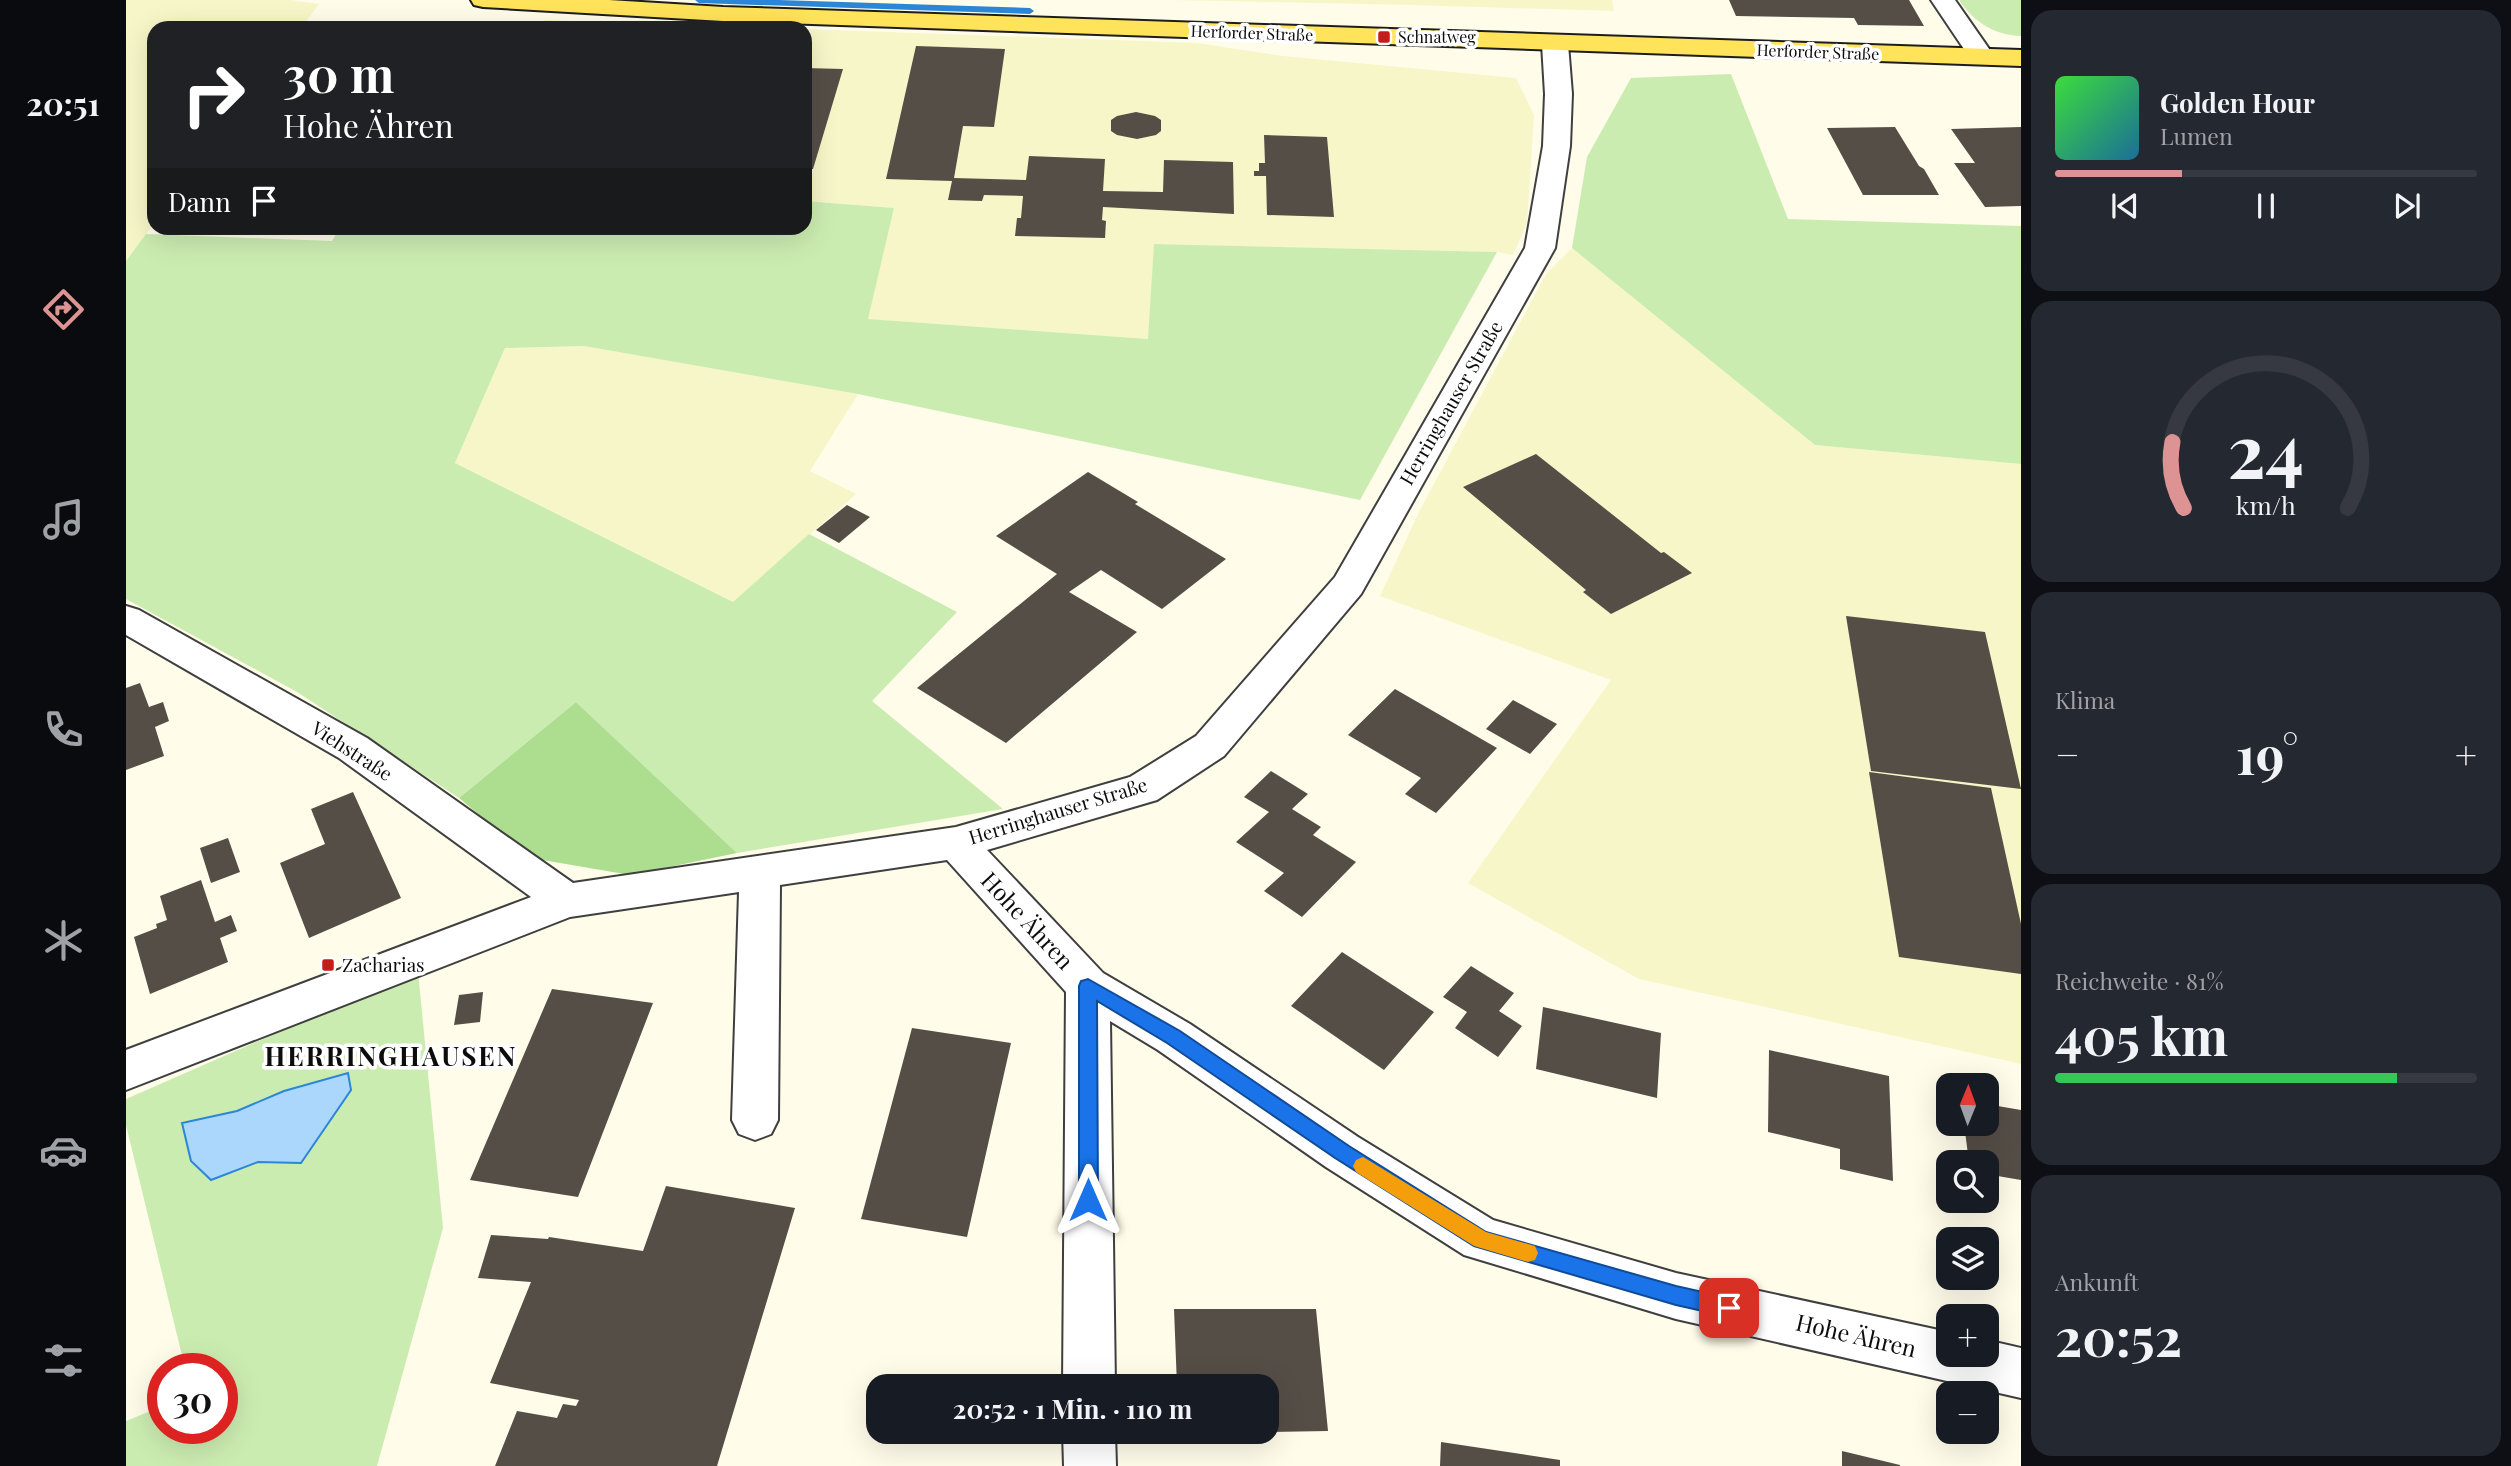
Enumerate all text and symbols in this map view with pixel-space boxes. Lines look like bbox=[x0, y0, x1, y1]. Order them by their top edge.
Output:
street label: Herforder Straße bbox=[1190, 20, 1314, 45]
place label: Schnatweg bbox=[1398, 26, 1476, 47]
marker: Schnatweg bbox=[1376, 29, 1392, 45]
street label: Herforder Straße bbox=[1756, 39, 1880, 64]
text: 30 m bbox=[283, 40, 394, 105]
icon: right bbox=[168, 49, 259, 140]
text: 20:51 bbox=[26, 81, 100, 124]
text: Golden Hour bbox=[2160, 85, 2315, 120]
text: Hohe Ähren bbox=[283, 103, 454, 146]
text: Lumen bbox=[2160, 120, 2233, 151]
icon: arrive bbox=[245, 182, 283, 220]
text: Dann bbox=[168, 184, 231, 219]
icon: previous bbox=[2106, 187, 2144, 225]
icon: pause bbox=[2247, 187, 2285, 225]
icon: next bbox=[2388, 187, 2426, 225]
icon: directions bbox=[39, 285, 88, 334]
street label: Herringhauser Straße bbox=[1393, 316, 1508, 489]
text: 24 bbox=[2228, 399, 2304, 496]
text: km/h bbox=[2236, 488, 2296, 521]
icon: music bbox=[39, 495, 88, 544]
text: Klima bbox=[2055, 684, 2115, 715]
icon: phone bbox=[39, 705, 88, 754]
street label: Viehstraße bbox=[306, 714, 398, 786]
text: 19° bbox=[2236, 719, 2299, 788]
text: − bbox=[2055, 728, 2080, 779]
text: + bbox=[2455, 728, 2477, 779]
street label: Herringhauser Straße bbox=[965, 770, 1150, 850]
street label: Hohe Ähren bbox=[975, 865, 1081, 976]
icon: climate bbox=[39, 916, 88, 965]
place label: Zacharias bbox=[342, 951, 425, 977]
marker: Zacharias bbox=[320, 957, 336, 973]
text: Reichweite · 81% bbox=[2055, 965, 2224, 996]
text: 405 km bbox=[2055, 1000, 2228, 1069]
district label: HERRINGHAUSEN bbox=[264, 1038, 518, 1073]
north arrow bbox=[1936, 1073, 1998, 1136]
map controls bbox=[1936, 1073, 1999, 1444]
icon: car bbox=[39, 1126, 88, 1175]
button: search bbox=[1936, 1150, 1999, 1213]
position arrow bbox=[1051, 1163, 1125, 1237]
button: layers bbox=[1936, 1227, 1999, 1290]
text: Ankunft bbox=[2055, 1266, 2139, 1297]
pin bbox=[1699, 1278, 1759, 1338]
icon: arrive bbox=[1710, 1289, 1748, 1327]
text: 20:52 bbox=[2055, 1301, 2182, 1370]
button: + bbox=[1936, 1304, 1999, 1367]
street label: Hohe Ähren bbox=[1793, 1306, 1920, 1363]
icon: filters bbox=[39, 1336, 88, 1385]
speed limit sign: 30 bbox=[147, 1353, 238, 1444]
button: − bbox=[1936, 1381, 1999, 1444]
text: 20:52 · 1 Min. · 110 m bbox=[953, 1391, 1192, 1426]

